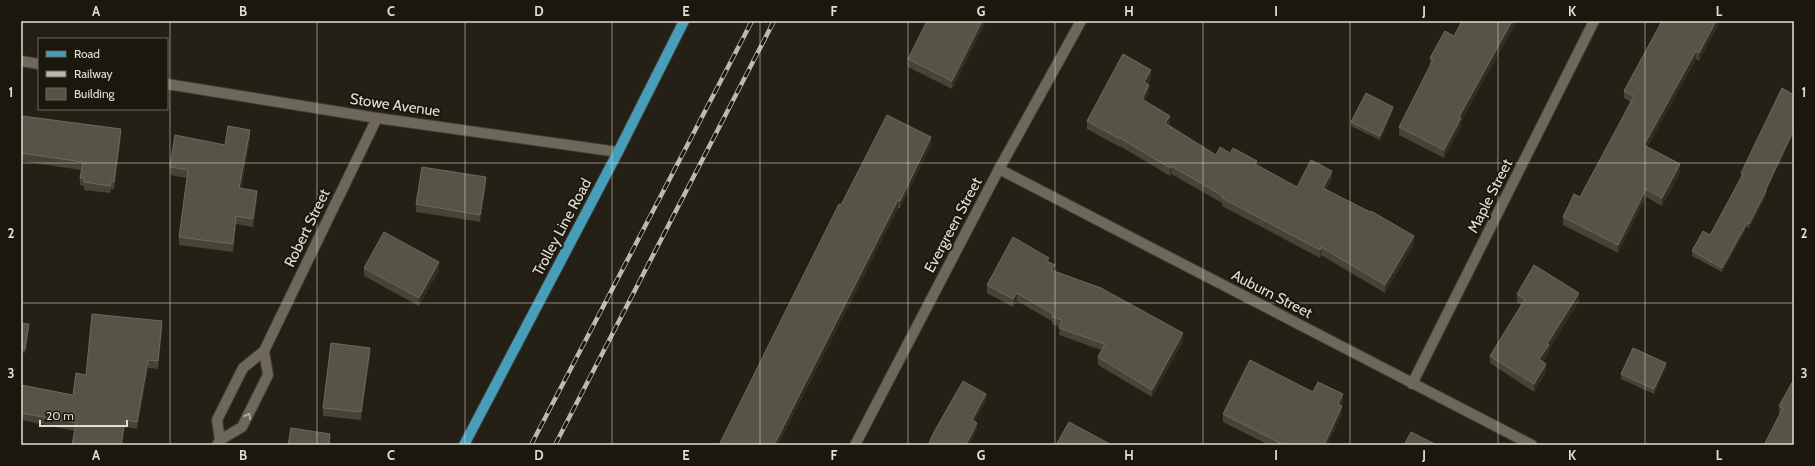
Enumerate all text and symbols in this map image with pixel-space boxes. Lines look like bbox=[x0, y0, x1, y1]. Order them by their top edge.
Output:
text: A bbox=[92, 3, 101, 19]
text: B bbox=[239, 3, 247, 19]
text: C bbox=[387, 3, 395, 19]
text: D bbox=[534, 3, 544, 19]
text: E bbox=[682, 3, 690, 19]
text: F bbox=[831, 3, 838, 19]
text: G bbox=[977, 3, 986, 19]
text: H bbox=[1124, 3, 1134, 19]
text: I bbox=[1274, 3, 1278, 19]
text: J bbox=[1421, 3, 1426, 19]
text: K bbox=[1568, 3, 1577, 19]
text: L bbox=[1716, 3, 1723, 19]
legend bbox=[38, 38, 168, 110]
text: Road bbox=[74, 46, 100, 61]
text: Railway bbox=[74, 66, 112, 81]
text: 1 bbox=[9, 84, 13, 100]
text: 1 bbox=[1802, 84, 1806, 100]
text: Building bbox=[74, 86, 116, 101]
street label: Stowe Avenue bbox=[349, 90, 442, 120]
street label: Maple Street bbox=[1464, 156, 1516, 236]
street label: Evergreen Street bbox=[920, 174, 986, 276]
street label: Trolley Line Road bbox=[529, 175, 595, 279]
street label: Robert Street bbox=[280, 186, 334, 270]
text: 2 bbox=[8, 225, 15, 241]
text: 2 bbox=[1801, 225, 1808, 241]
street label: Auburn Street bbox=[1229, 266, 1315, 322]
text: 3 bbox=[7, 365, 15, 381]
text: 3 bbox=[1800, 365, 1808, 381]
scale bar bbox=[40, 402, 127, 428]
text: 20 m bbox=[46, 408, 74, 423]
one-way arrow bbox=[243, 412, 251, 420]
text: A bbox=[92, 447, 101, 463]
text: B bbox=[239, 447, 247, 463]
text: C bbox=[387, 447, 395, 463]
text: D bbox=[534, 447, 544, 463]
text: E bbox=[682, 447, 690, 463]
text: F bbox=[831, 447, 838, 463]
text: G bbox=[977, 447, 986, 463]
text: H bbox=[1124, 447, 1134, 463]
text: I bbox=[1274, 447, 1278, 463]
text: J bbox=[1421, 447, 1426, 463]
text: K bbox=[1568, 447, 1577, 463]
text: L bbox=[1716, 447, 1723, 463]

